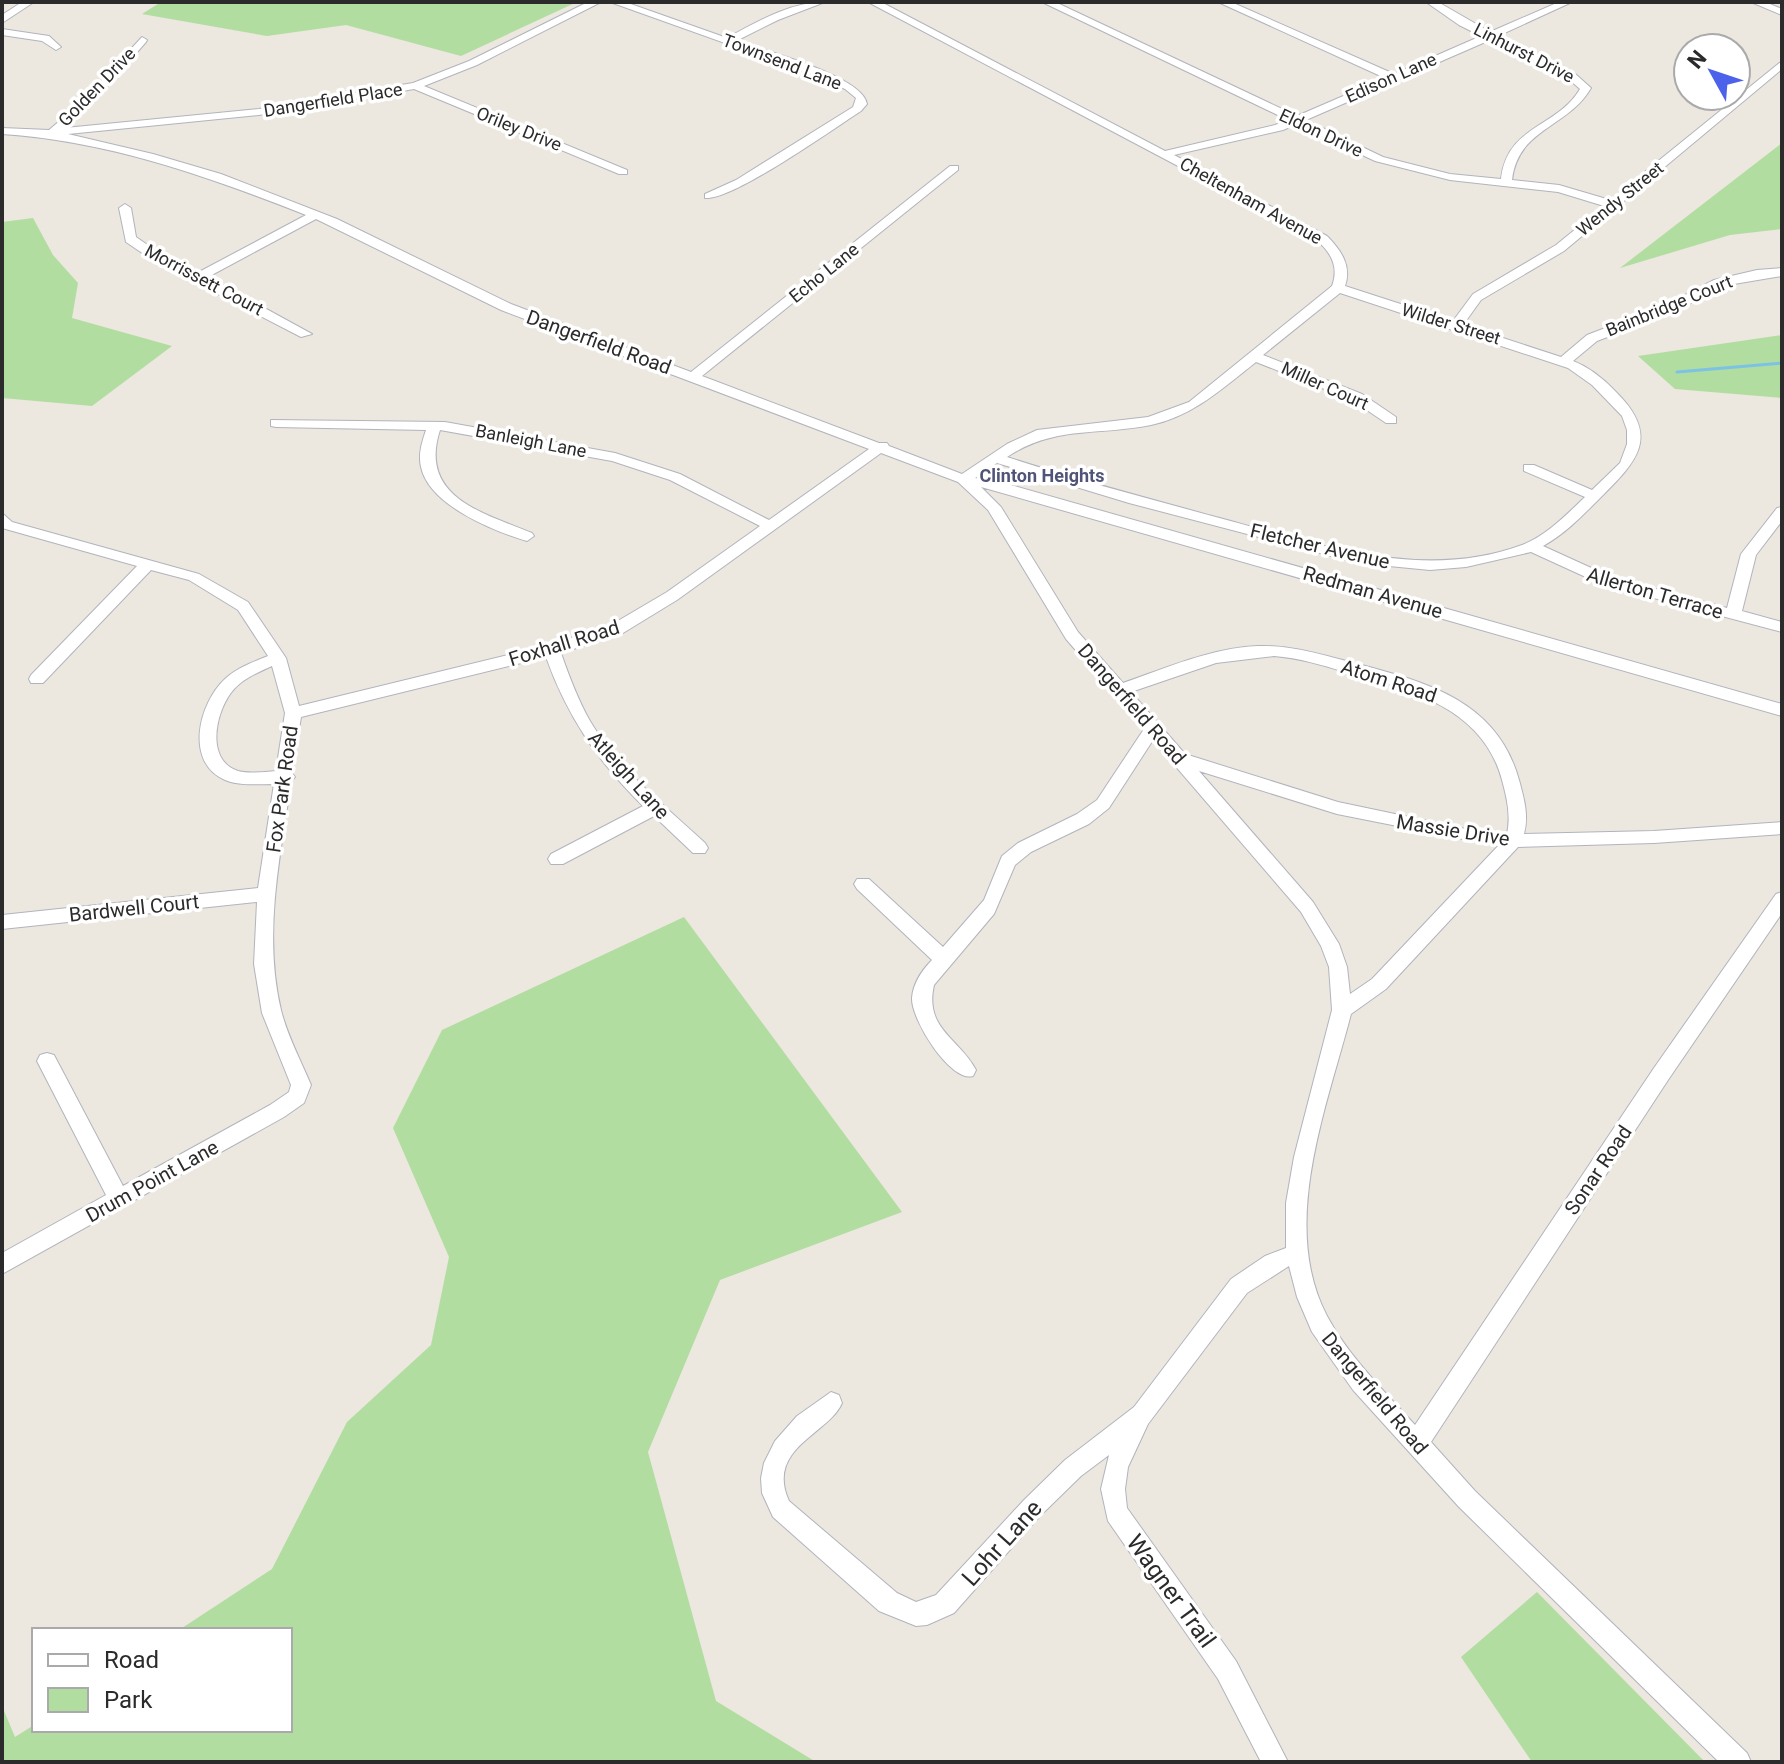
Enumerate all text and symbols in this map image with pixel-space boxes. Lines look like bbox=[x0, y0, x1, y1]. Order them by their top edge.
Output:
street label: Linhurst Drive bbox=[1470, 18, 1578, 87]
street label: Townsend Lane bbox=[720, 29, 845, 94]
north arrow bbox=[1672, 32, 1752, 112]
street label: Golden Drive bbox=[54, 43, 139, 130]
text: N bbox=[1682, 45, 1712, 73]
street label: Edison Lane bbox=[1342, 48, 1440, 107]
street label: Dangerfield Place bbox=[262, 78, 404, 121]
street label: Oriley Drive bbox=[473, 102, 565, 155]
street label: Eldon Drive bbox=[1276, 104, 1366, 161]
street label: Cheltenham Avenue bbox=[1176, 153, 1326, 248]
street label: Wendy Street bbox=[1572, 157, 1667, 240]
street label: Echo Lane bbox=[785, 238, 863, 307]
street label: Morrissett Court bbox=[141, 239, 267, 320]
street label: Bainbridge Court bbox=[1603, 271, 1735, 340]
street label: Wilder Street bbox=[1399, 298, 1503, 349]
street label: Dangerfield Road bbox=[523, 305, 675, 379]
street label: Miller Court bbox=[1278, 357, 1372, 414]
street label: Banleigh Lane bbox=[474, 419, 588, 462]
district label: Clinton Heights bbox=[980, 465, 1104, 486]
street label: Fletcher Avenue bbox=[1248, 518, 1392, 574]
street label: Redman Avenue bbox=[1300, 561, 1446, 623]
street label: Allerton Terrace bbox=[1584, 562, 1726, 624]
street label: Foxhall Road bbox=[506, 615, 622, 671]
street label: Dangerfield Road bbox=[1073, 639, 1191, 769]
street label: Atom Road bbox=[1338, 654, 1440, 708]
street label: Fox Park Road bbox=[261, 724, 303, 854]
street label: Atleigh Lane bbox=[583, 726, 675, 824]
street label: Massie Drive bbox=[1395, 809, 1511, 851]
street label: Bardwell Court bbox=[68, 889, 200, 927]
street label: Sonar Road bbox=[1559, 1121, 1637, 1219]
street label: Drum Point Lane bbox=[81, 1135, 223, 1227]
street label: Dangerfield Road bbox=[1317, 1327, 1433, 1459]
street label: Lohr Lane bbox=[956, 1494, 1048, 1592]
street label: Wagner Trail bbox=[1121, 1529, 1221, 1653]
legend bbox=[32, 1628, 292, 1732]
text: Road bbox=[104, 1646, 159, 1674]
text: Park bbox=[104, 1686, 153, 1714]

